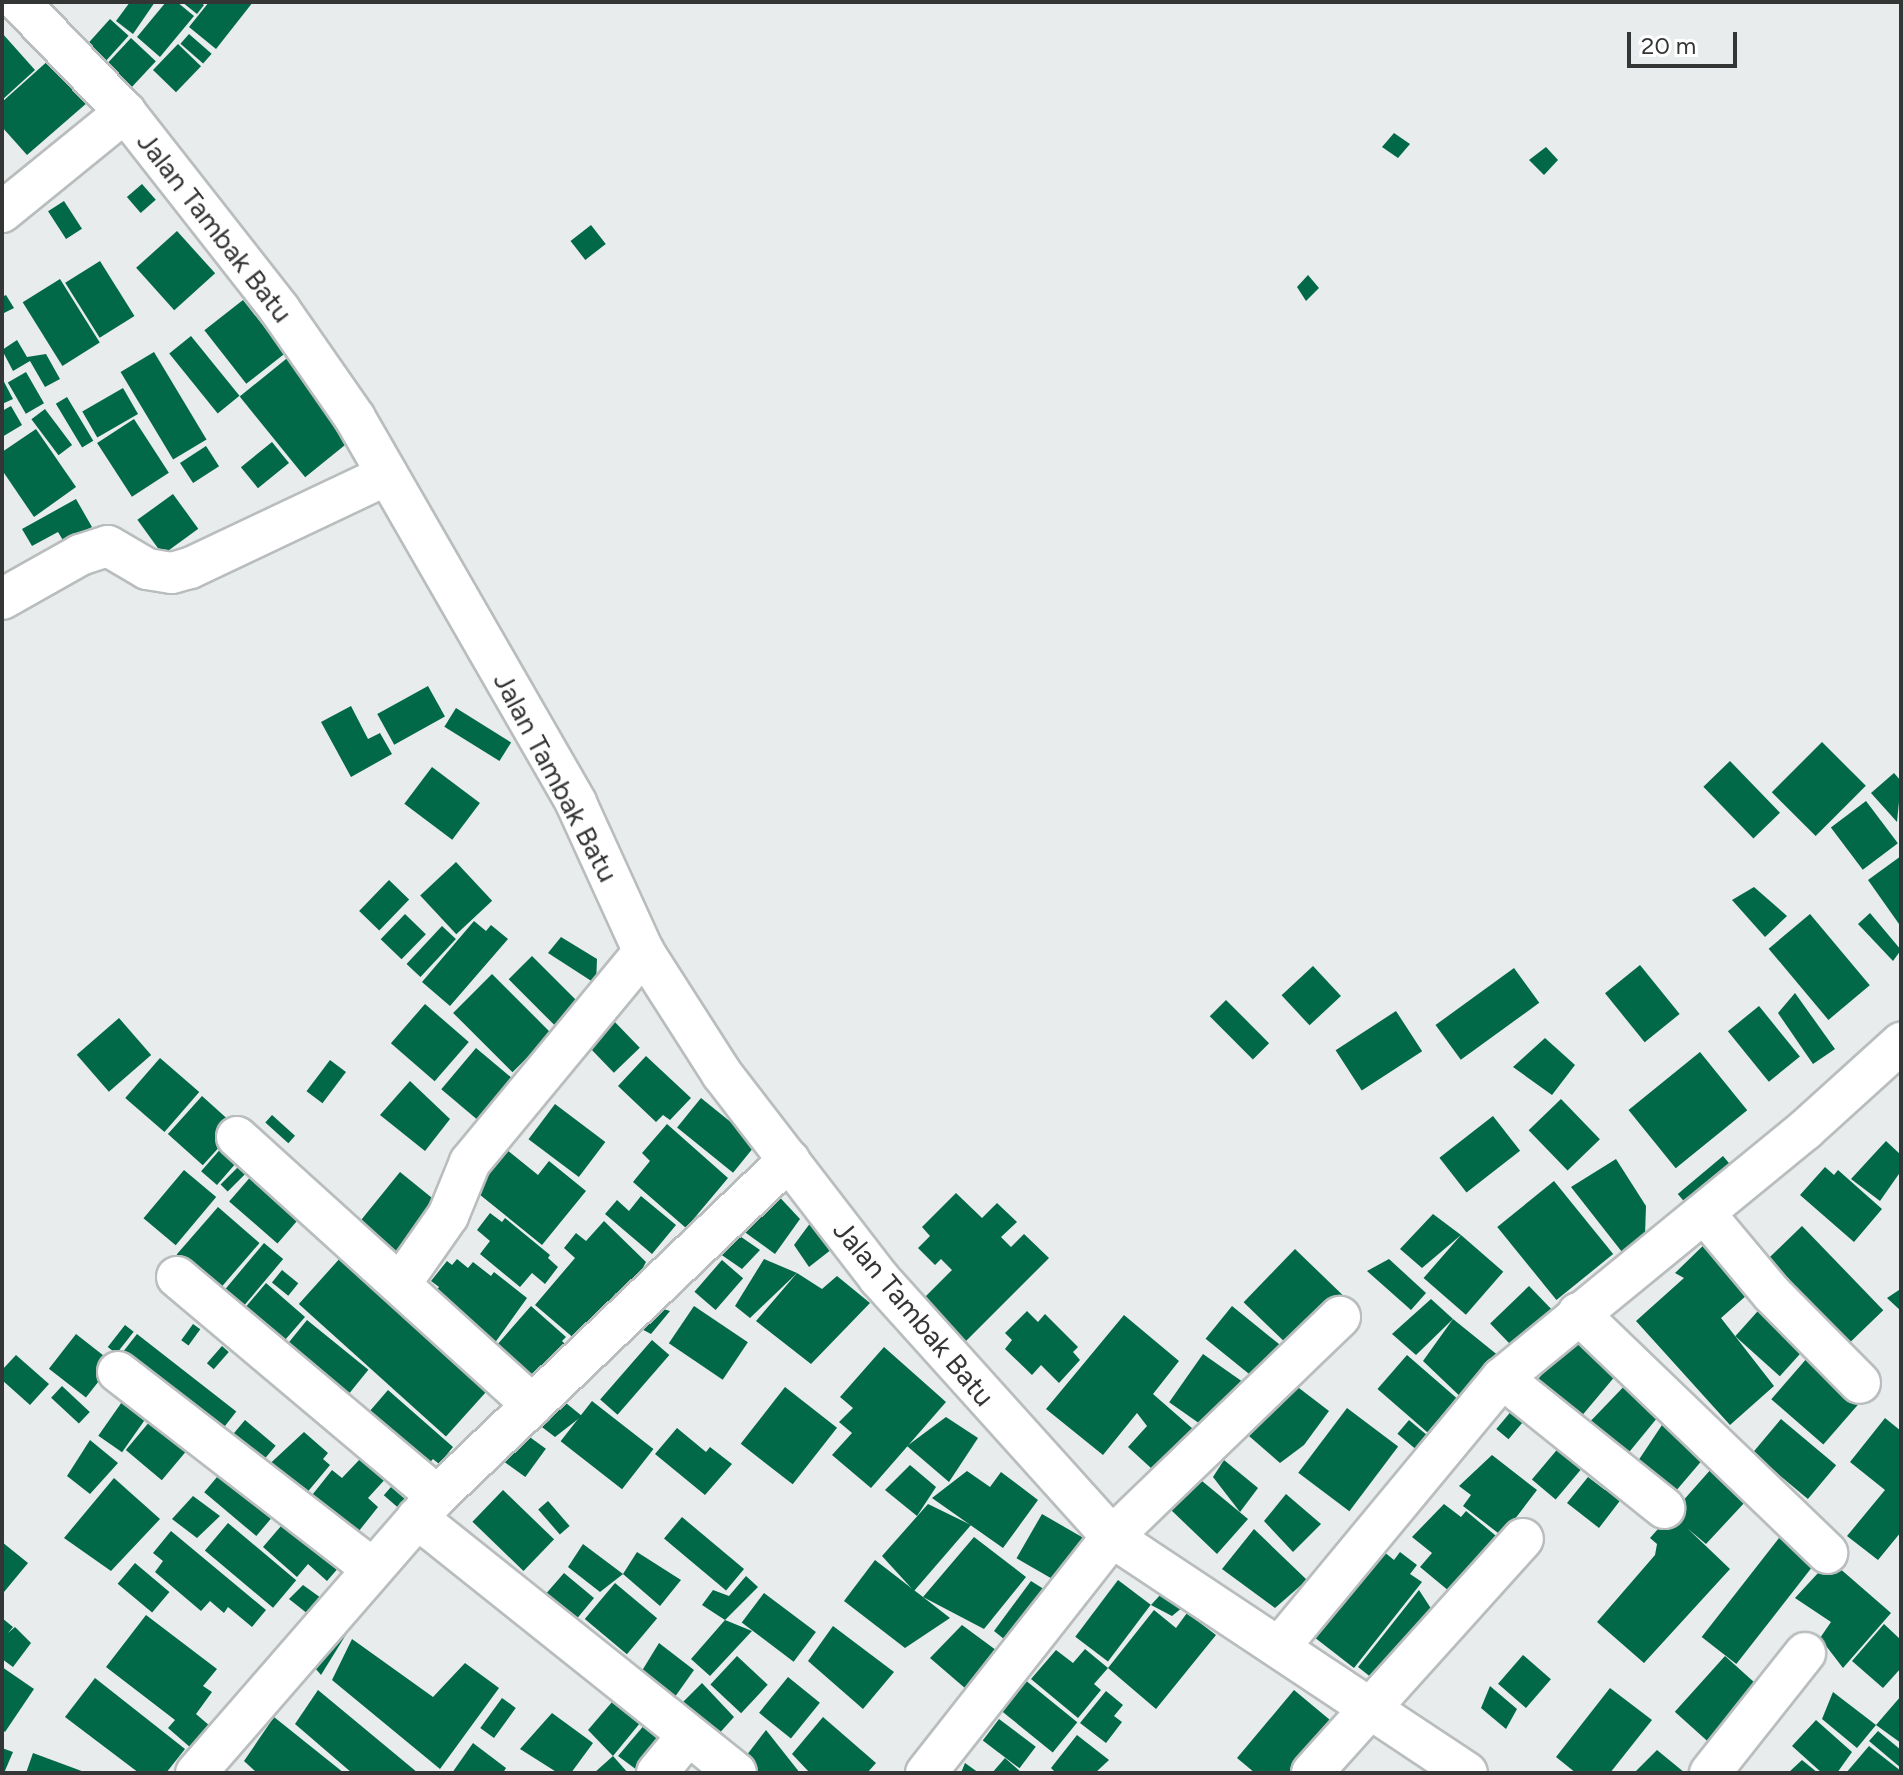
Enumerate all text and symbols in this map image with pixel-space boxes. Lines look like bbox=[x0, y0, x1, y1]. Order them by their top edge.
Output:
scale bar bbox=[1631, 16, 1741, 66]
text: 20 m bbox=[1641, 31, 1696, 60]
street label: Jalan Tambak Batu bbox=[130, 125, 300, 329]
street label: Jalan Tambak Batu bbox=[487, 667, 625, 887]
street label: Jalan Tambak Batu bbox=[826, 1213, 1002, 1413]

